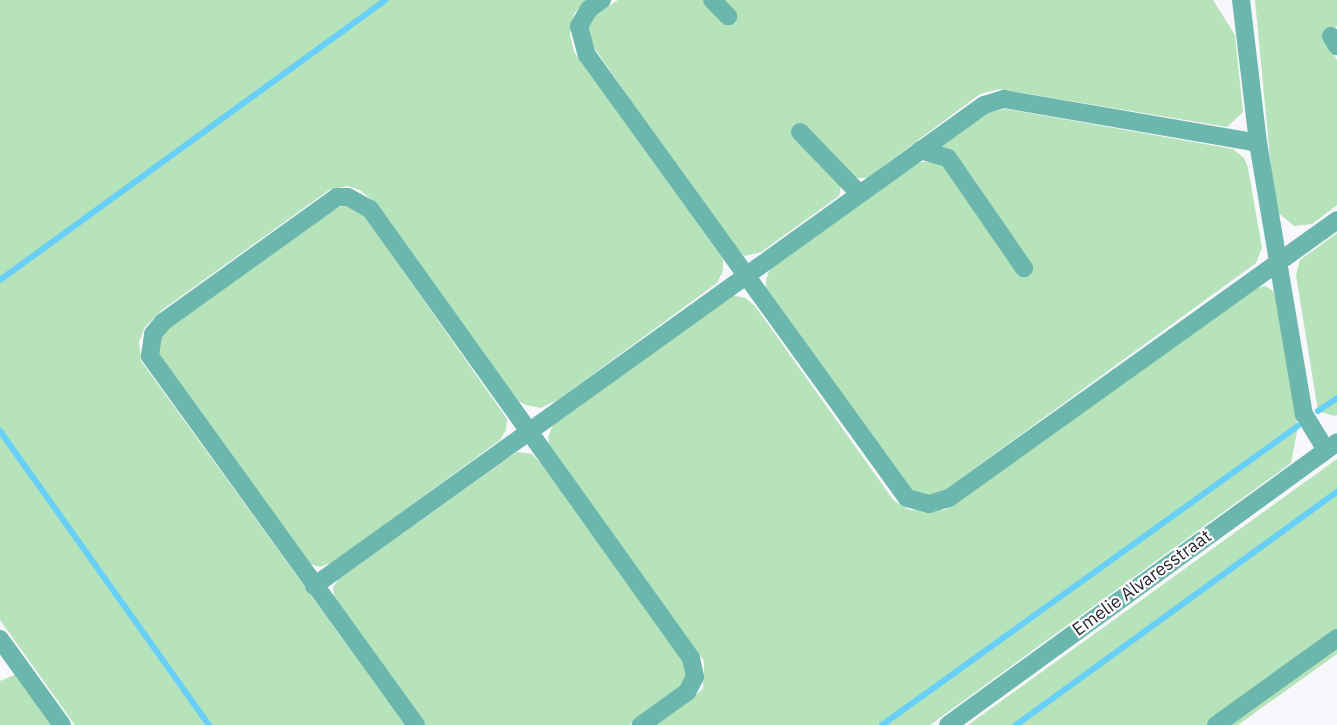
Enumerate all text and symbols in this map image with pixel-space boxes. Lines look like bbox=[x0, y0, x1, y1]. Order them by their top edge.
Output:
street label: Emelie Alvaresstraat bbox=[1068, 525, 1216, 641]

